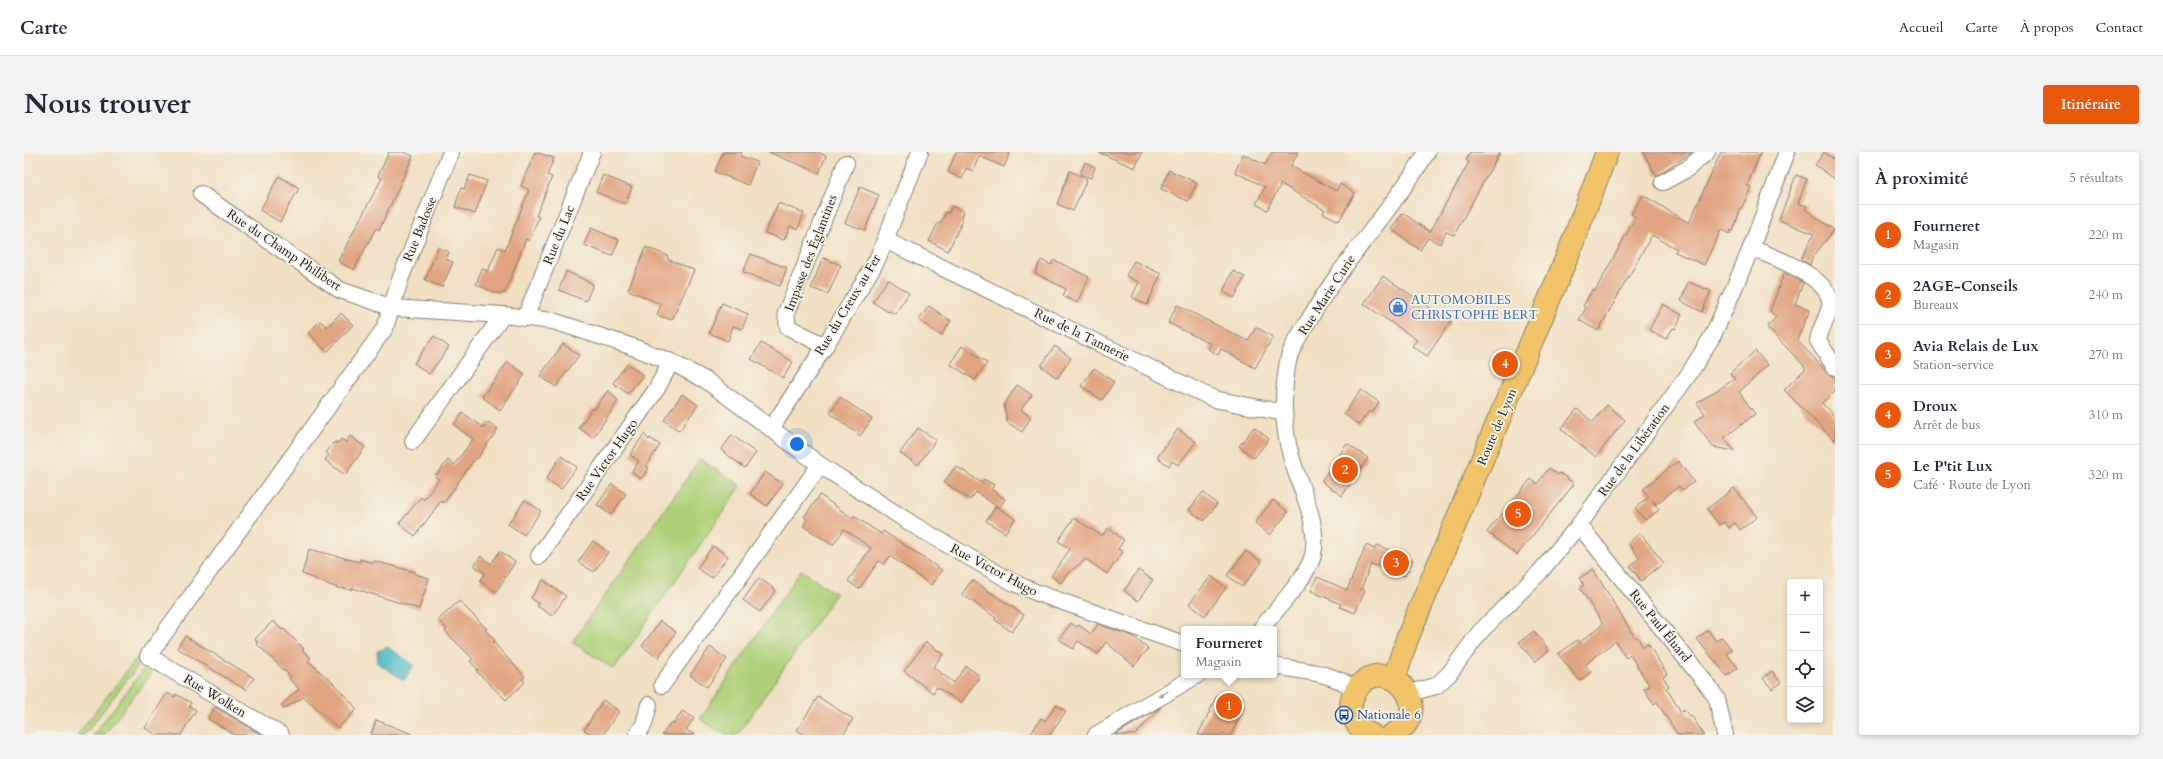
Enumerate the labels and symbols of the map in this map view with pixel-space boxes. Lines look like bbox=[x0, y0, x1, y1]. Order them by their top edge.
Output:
street label: Impasse des Églantines bbox=[780, 192, 842, 314]
street label: Rue Badosse bbox=[399, 194, 441, 264]
street label: Rue du Lac bbox=[539, 203, 579, 267]
street label: Rue du Champ Philibert bbox=[223, 205, 345, 295]
street label: Rue du Creux au Fer bbox=[811, 251, 885, 359]
street label: Rue Marie Curie bbox=[1294, 251, 1360, 339]
place label: AUTOMOBILES CHRISTOPHE BERT bbox=[1411, 291, 1538, 324]
shop icon: AUTOMOBILES CHRISTOPHE BERT bbox=[1388, 297, 1408, 317]
street label: Rue de la Tannerie bbox=[1031, 304, 1133, 366]
pin: 4 bbox=[1492, 349, 1518, 379]
street label: Route de Lyon bbox=[1473, 385, 1522, 468]
street label: Rue de la Libération bbox=[1594, 399, 1674, 500]
street label: Rue Victor Hugo bbox=[572, 415, 642, 505]
your location bbox=[787, 434, 807, 454]
pin: 2 bbox=[1332, 455, 1358, 485]
pin: 5 bbox=[1505, 499, 1531, 529]
street label: Rue Victor Hugo bbox=[947, 539, 1041, 601]
pin: 3 bbox=[1383, 548, 1409, 578]
street label: Rue Paul Éluard bbox=[1625, 586, 1695, 666]
street label: Rue Wolken bbox=[180, 670, 250, 722]
one-way arrow bbox=[1158, 690, 1168, 698]
pin: 1 bbox=[1216, 691, 1242, 721]
bus stop icon: Nationale 6 bbox=[1334, 705, 1354, 725]
place label: Nationale 6 bbox=[1357, 706, 1421, 724]

